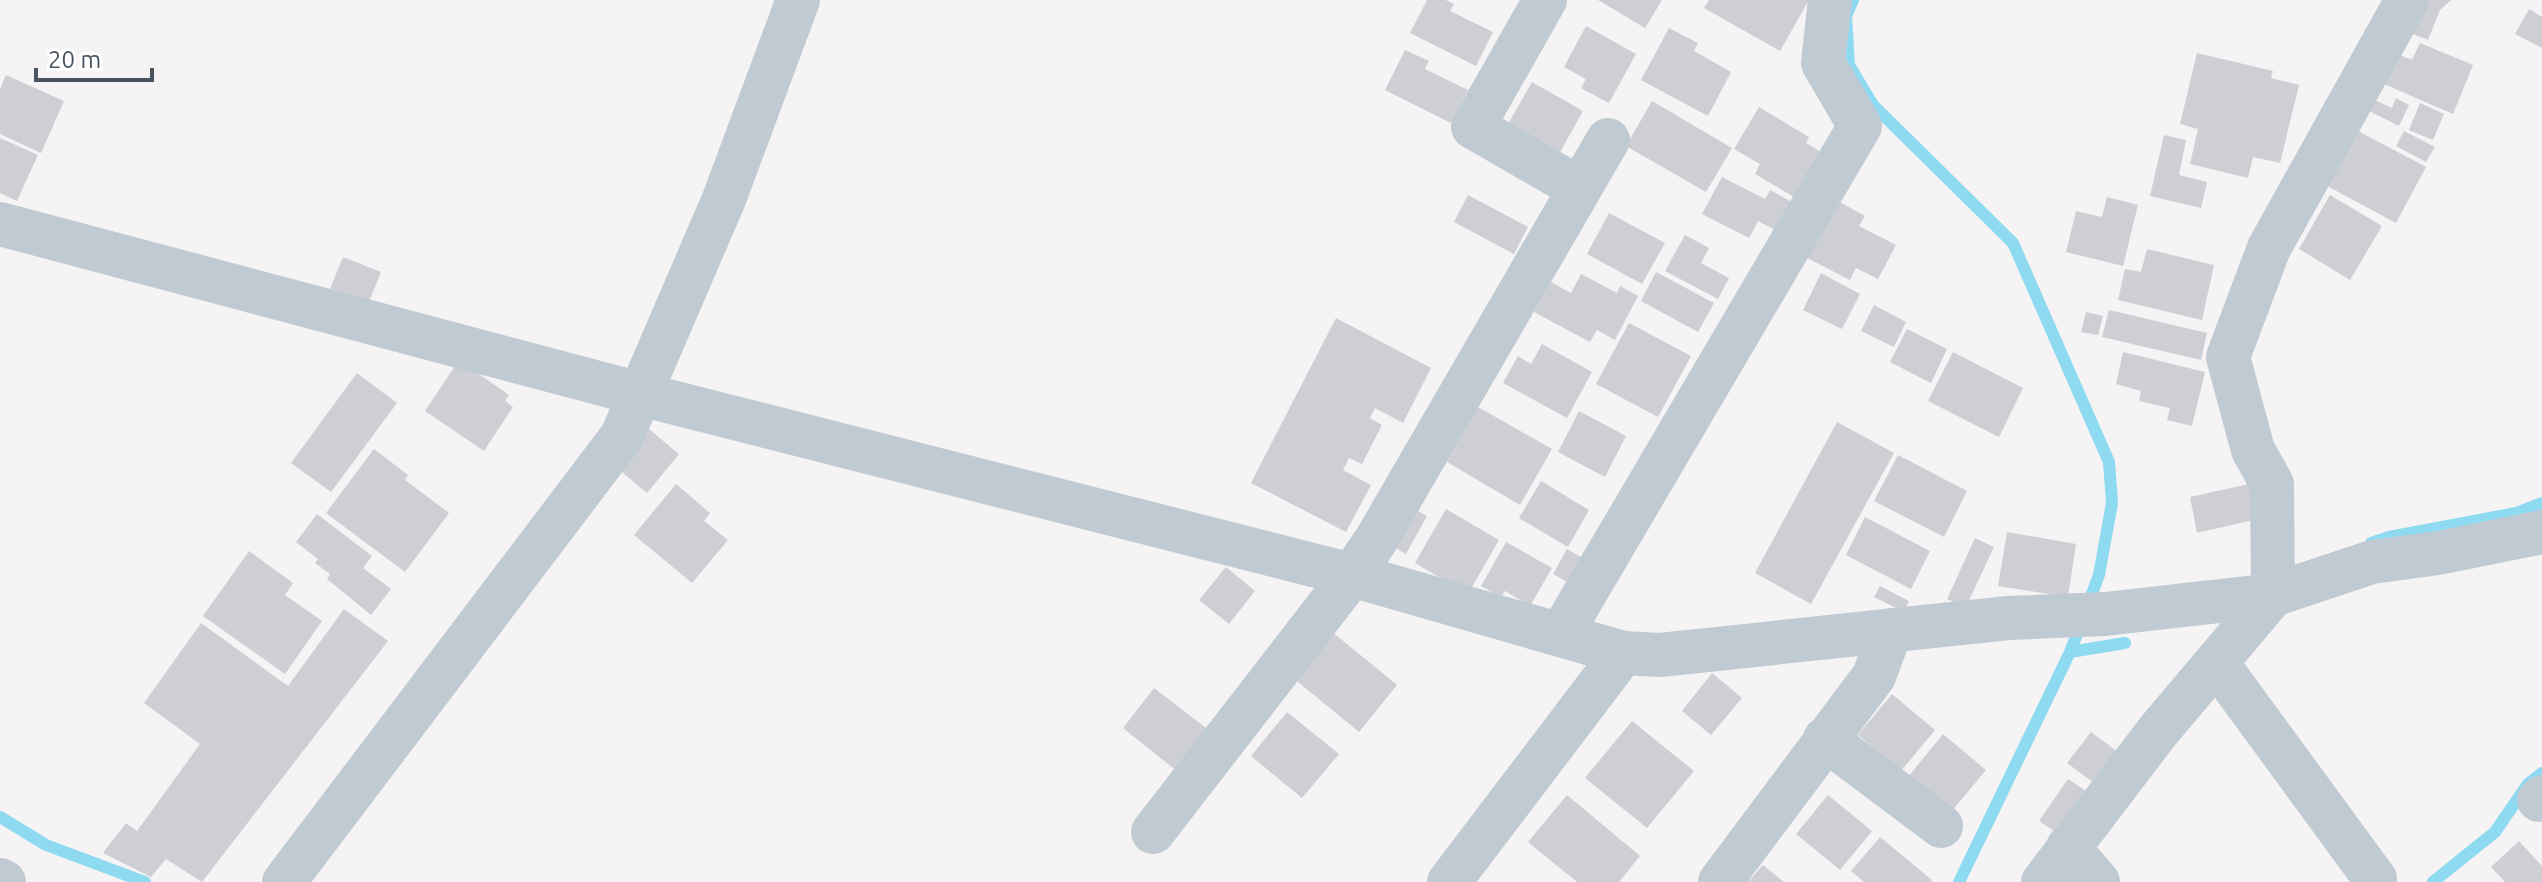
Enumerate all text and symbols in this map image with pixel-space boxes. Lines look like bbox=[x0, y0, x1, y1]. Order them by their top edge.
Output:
scale bar bbox=[36, 32, 152, 82]
text: 20 m bbox=[48, 46, 101, 73]

